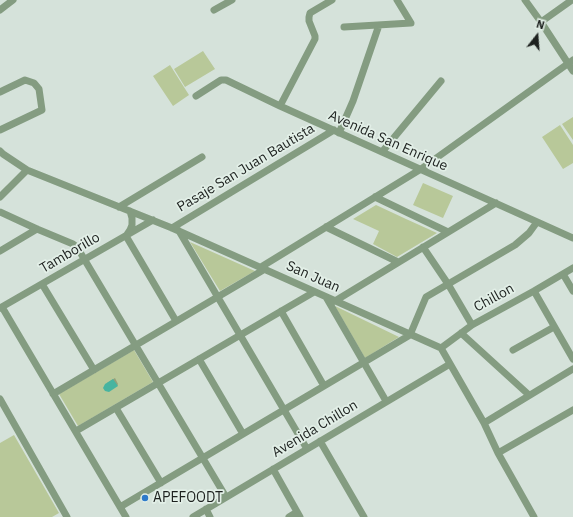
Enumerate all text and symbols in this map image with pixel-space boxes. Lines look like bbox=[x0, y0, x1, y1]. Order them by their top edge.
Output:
north arrow bbox=[517, 16, 557, 56]
text: N bbox=[535, 17, 546, 32]
street label: Avenida San Enrique bbox=[326, 107, 450, 175]
street label: Pasaje San Juan Bautista bbox=[174, 120, 318, 216]
street label: Tamborillo bbox=[37, 229, 103, 277]
street label: San Juan bbox=[283, 258, 343, 296]
street label: Chillon bbox=[471, 280, 517, 316]
street label: Avenida Chillon bbox=[269, 397, 361, 461]
place label: APEFOODT bbox=[153, 490, 223, 506]
marker: APEFOODT bbox=[140, 493, 150, 503]

